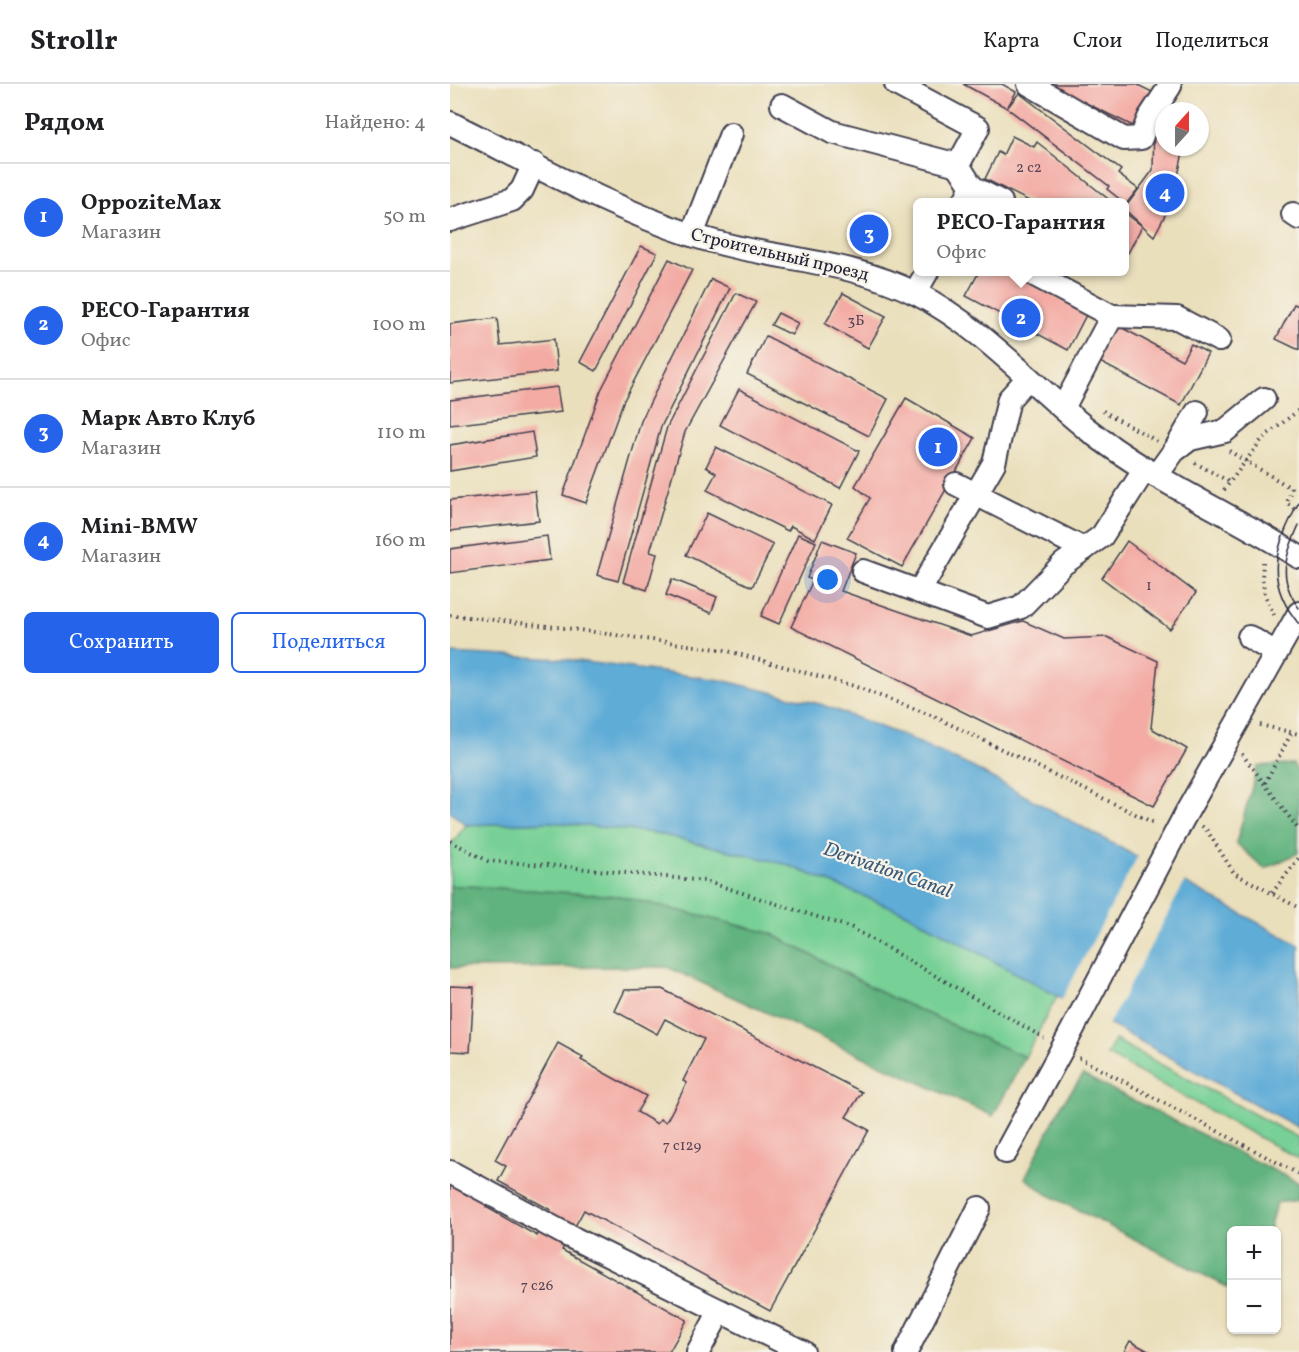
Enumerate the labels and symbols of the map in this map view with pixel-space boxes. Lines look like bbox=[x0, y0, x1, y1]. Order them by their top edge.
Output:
north arrow bbox=[1155, 102, 1209, 156]
house number: 2 с2 bbox=[1016, 158, 1042, 179]
pin: 4 bbox=[1146, 170, 1184, 216]
pin: 3 bbox=[850, 212, 888, 256]
street label: Строительный проезд bbox=[688, 223, 871, 288]
pin: 2 bbox=[1002, 296, 1040, 340]
house number: 3Б bbox=[848, 311, 864, 332]
pin: 1 bbox=[918, 424, 958, 470]
your location bbox=[813, 565, 842, 594]
house number: 1 bbox=[1146, 576, 1152, 597]
water label: Derivation Canal bbox=[819, 836, 955, 906]
house number: 7 с129 bbox=[663, 1136, 701, 1157]
house number: 7 с26 bbox=[521, 1276, 553, 1297]

